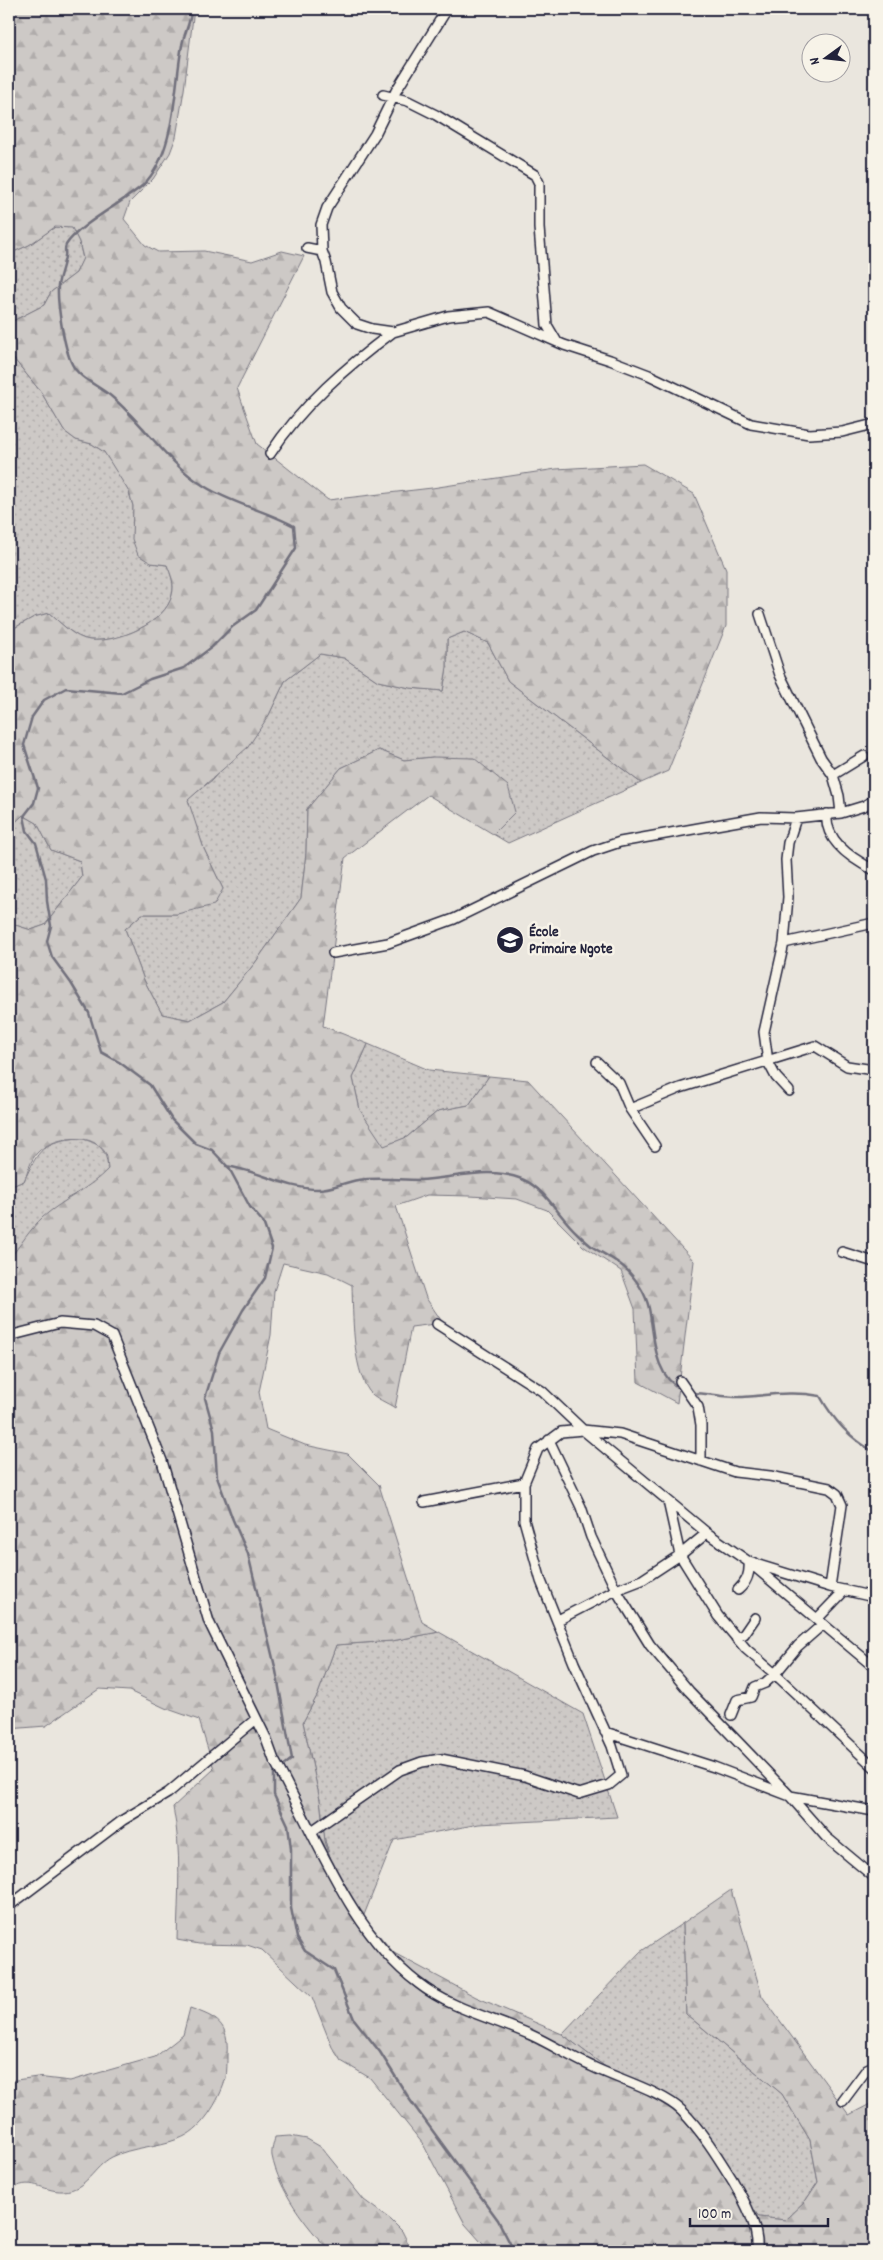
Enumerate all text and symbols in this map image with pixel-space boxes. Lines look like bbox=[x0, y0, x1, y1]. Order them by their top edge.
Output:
north arrow bbox=[800, 32, 850, 82]
text: N bbox=[805, 55, 826, 67]
place label: École Primaire Ngote bbox=[529, 922, 613, 961]
school or university icon: École Primaire Ngote bbox=[495, 925, 525, 955]
scale bar bbox=[690, 2195, 828, 2227]
text: 100 m bbox=[698, 2204, 731, 2226]

